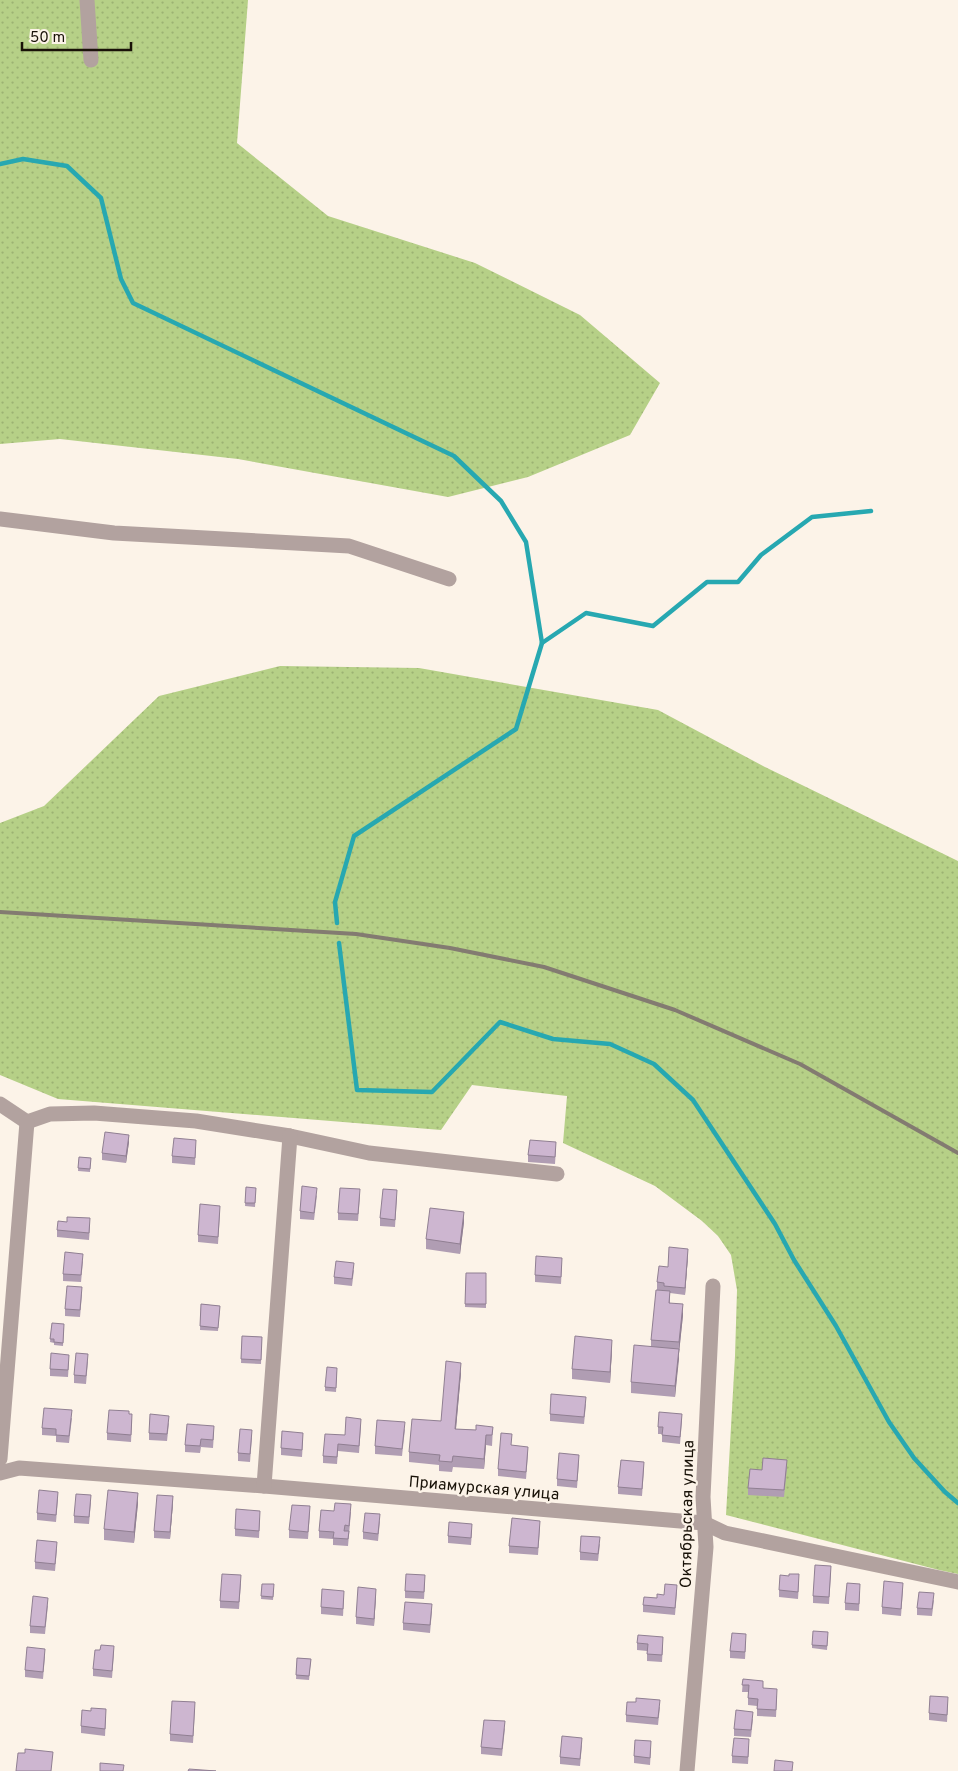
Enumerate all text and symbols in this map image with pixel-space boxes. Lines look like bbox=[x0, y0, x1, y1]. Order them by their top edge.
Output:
scale bar bbox=[22, 20, 131, 52]
text: 50 m bbox=[30, 29, 65, 48]
street label: Октябрьская улица bbox=[677, 1440, 699, 1588]
street label: Приамурская улица bbox=[408, 1472, 560, 1506]

